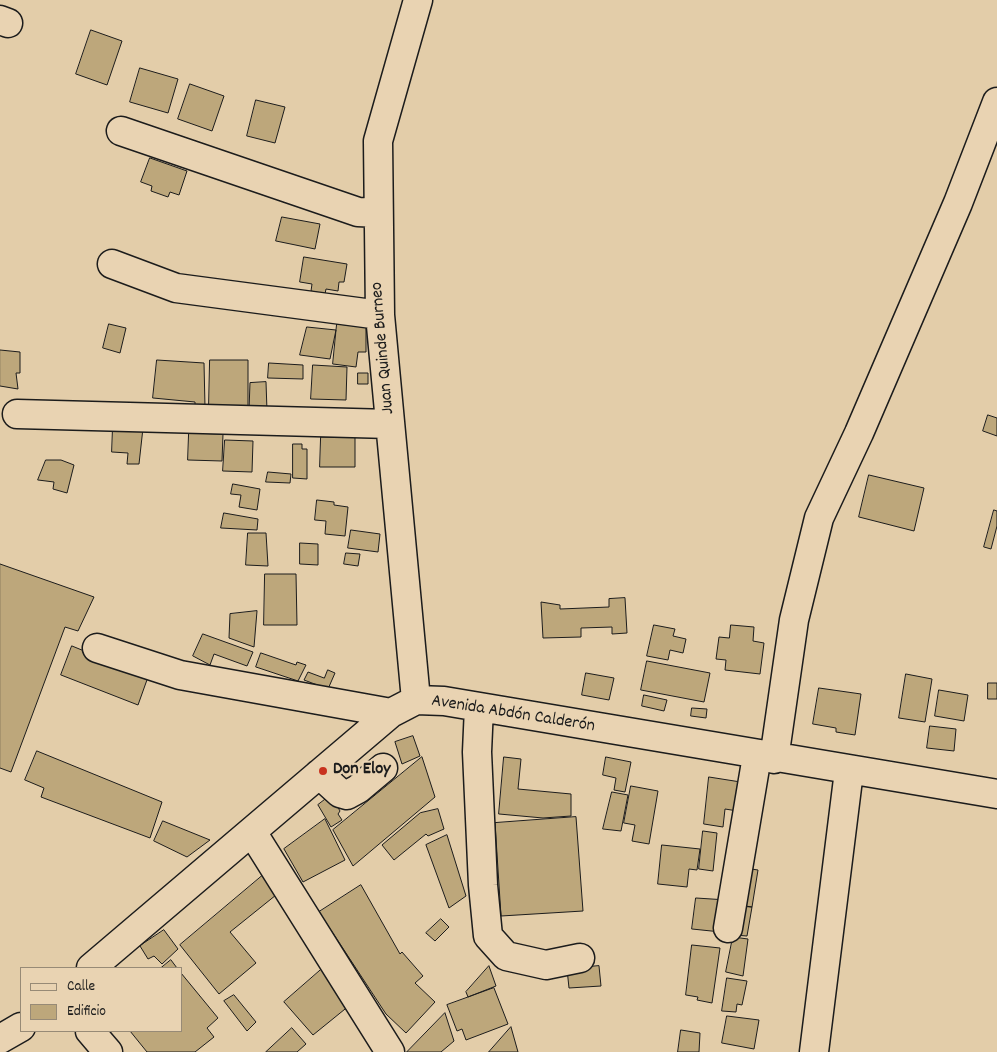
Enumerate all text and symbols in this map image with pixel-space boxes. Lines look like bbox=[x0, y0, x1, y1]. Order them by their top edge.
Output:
street label: Juan Quinde Burneo bbox=[367, 281, 401, 415]
street label: Avenida Abdón Calderón bbox=[430, 691, 596, 739]
place label: Don Eloy bbox=[333, 760, 390, 782]
marker: Don Eloy bbox=[317, 765, 329, 777]
legend bbox=[20, 967, 182, 1032]
text: Calle bbox=[67, 976, 95, 998]
text: Edificio bbox=[67, 1001, 106, 1023]

